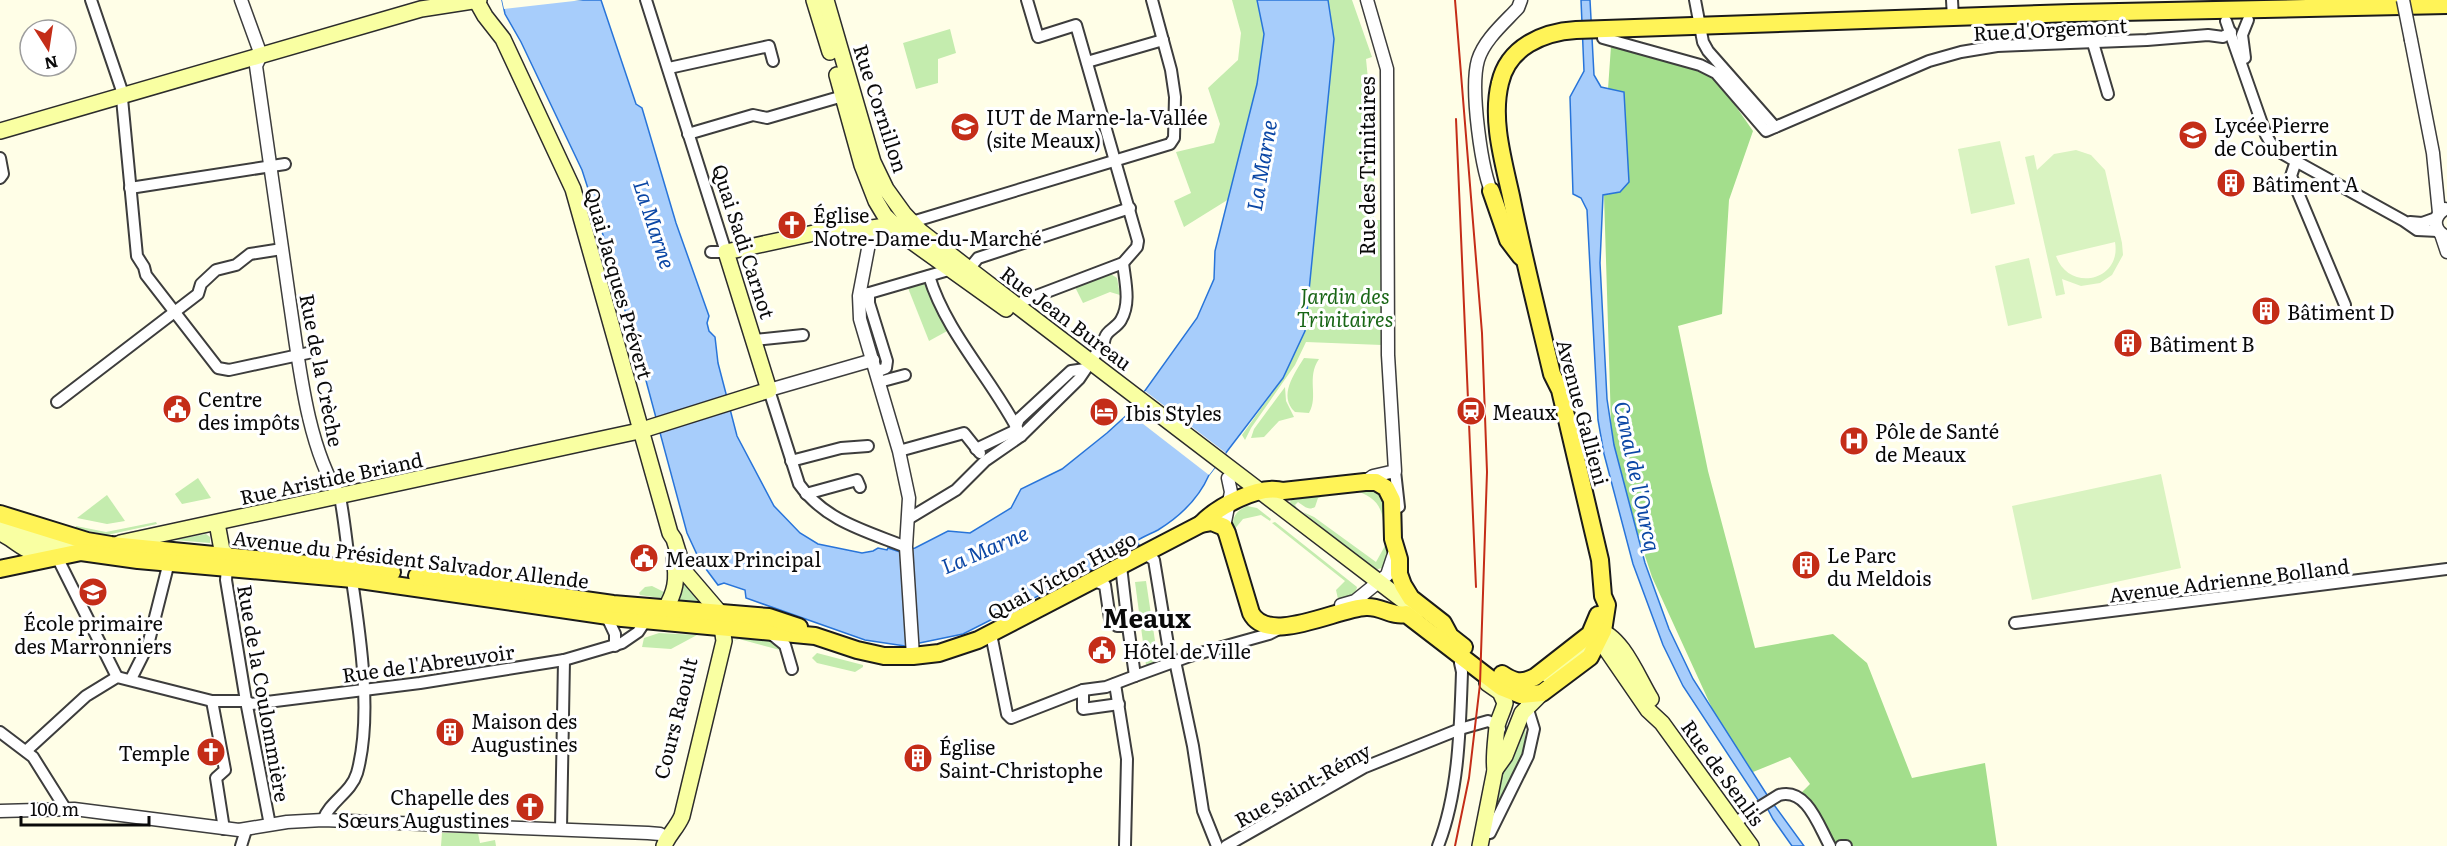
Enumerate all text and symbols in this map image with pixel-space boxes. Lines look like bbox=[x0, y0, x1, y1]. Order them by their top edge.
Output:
street label: Rue d'Orgemont bbox=[1972, 9, 2128, 47]
north arrow bbox=[18, 18, 78, 78]
street label: Rue Cornillon bbox=[847, 40, 917, 176]
text: N bbox=[42, 51, 60, 77]
street label: Rue des Trinitaires bbox=[1351, 76, 1381, 256]
place label: IUT de Marne-la-Vallée (site Meaux) bbox=[986, 101, 1208, 154]
place label: Lycée Pierre de Coubertin bbox=[2214, 109, 2338, 162]
school or university icon: IUT de Marne-la-Vallée (site Meaux) bbox=[949, 111, 981, 143]
water label: La Marne bbox=[1237, 117, 1283, 213]
school or university icon: Lycée Pierre de Coubertin bbox=[2177, 119, 2209, 151]
street label: Quai Sadi Carnot bbox=[706, 160, 784, 322]
building icon: Bâtiment A bbox=[2215, 167, 2247, 199]
place label: Bâtiment A bbox=[2252, 168, 2359, 198]
water label: La Marne bbox=[627, 176, 685, 272]
street label: Quai Jacques Prévert bbox=[578, 184, 662, 382]
place label: Église Notre-Dame-du-Marché bbox=[813, 199, 1042, 252]
church icon: Église Notre-Dame-du-Marché bbox=[776, 209, 808, 241]
street label: Rue Jean Bureau bbox=[995, 258, 1139, 377]
park label: Jardin des Trinitaires bbox=[1297, 280, 1393, 333]
street label: Rue de la Crèche bbox=[293, 291, 353, 449]
building icon: Bâtiment D bbox=[2250, 295, 2282, 327]
place label: Bâtiment D bbox=[2287, 296, 2395, 326]
building icon: Bâtiment B bbox=[2112, 327, 2144, 359]
place label: Bâtiment B bbox=[2149, 328, 2255, 358]
street label: Avenue Gallieni bbox=[1550, 336, 1618, 489]
place label: Centre des impôts bbox=[198, 383, 299, 436]
public building icon: Centre des impôts bbox=[161, 393, 193, 425]
station icon: Meaux bbox=[1455, 395, 1487, 427]
hotel icon: Ibis Styles bbox=[1088, 396, 1120, 428]
place label: Meaux bbox=[1492, 396, 1557, 426]
place label: Ibis Styles bbox=[1125, 397, 1221, 427]
water label: Canal de l'Ourcq bbox=[1608, 398, 1670, 555]
place label: Pôle de Santé de Meaux bbox=[1875, 415, 1999, 468]
hospital icon: Pôle de Santé de Meaux bbox=[1838, 425, 1870, 457]
street label: Rue Aristide Briand bbox=[237, 443, 425, 511]
water label: La Marne bbox=[936, 516, 1032, 580]
street label: Avenue du Président Salvador Allende bbox=[231, 521, 591, 595]
street label: Quai Victor Hugo bbox=[981, 522, 1141, 626]
place label: Le Parc du Meldois bbox=[1827, 539, 1931, 592]
public building icon: Meaux Principal bbox=[628, 542, 660, 574]
place label: Meaux Principal bbox=[665, 543, 821, 573]
building icon: Le Parc du Meldois bbox=[1790, 549, 1822, 581]
street label: Avenue Adrienne Bolland bbox=[2107, 549, 2351, 609]
school or university icon: École primaire des Marronniers bbox=[77, 576, 109, 608]
street label: Rue de la Coulommière bbox=[231, 582, 299, 804]
district label: Meaux bbox=[1103, 597, 1191, 636]
place label: École primaire des Marronniers bbox=[14, 607, 172, 660]
public building icon: Hôtel de Ville bbox=[1086, 634, 1118, 666]
street label: Rue de l'Abreuvoir bbox=[340, 635, 517, 689]
place label: Hôtel de Ville bbox=[1123, 635, 1251, 665]
street label: Cours Raoult bbox=[644, 654, 704, 782]
place label: Maison des Augustines bbox=[471, 705, 577, 758]
street label: Rue de Senlis bbox=[1675, 713, 1773, 831]
building icon: Maison des Augustines bbox=[434, 716, 466, 748]
place label: Église Saint-Christophe bbox=[939, 731, 1103, 784]
street label: Rue Saint-Rémy bbox=[1228, 734, 1376, 834]
church icon: Temple bbox=[195, 736, 227, 768]
place label: Temple bbox=[118, 737, 190, 767]
building icon: Église Saint-Christophe bbox=[902, 742, 934, 774]
place label: Chapelle des Sœurs Augustines bbox=[338, 781, 509, 834]
scale bar bbox=[21, 789, 148, 827]
church icon: Chapelle des Sœurs Augustines bbox=[514, 791, 546, 823]
text: 100 m bbox=[30, 795, 79, 822]

